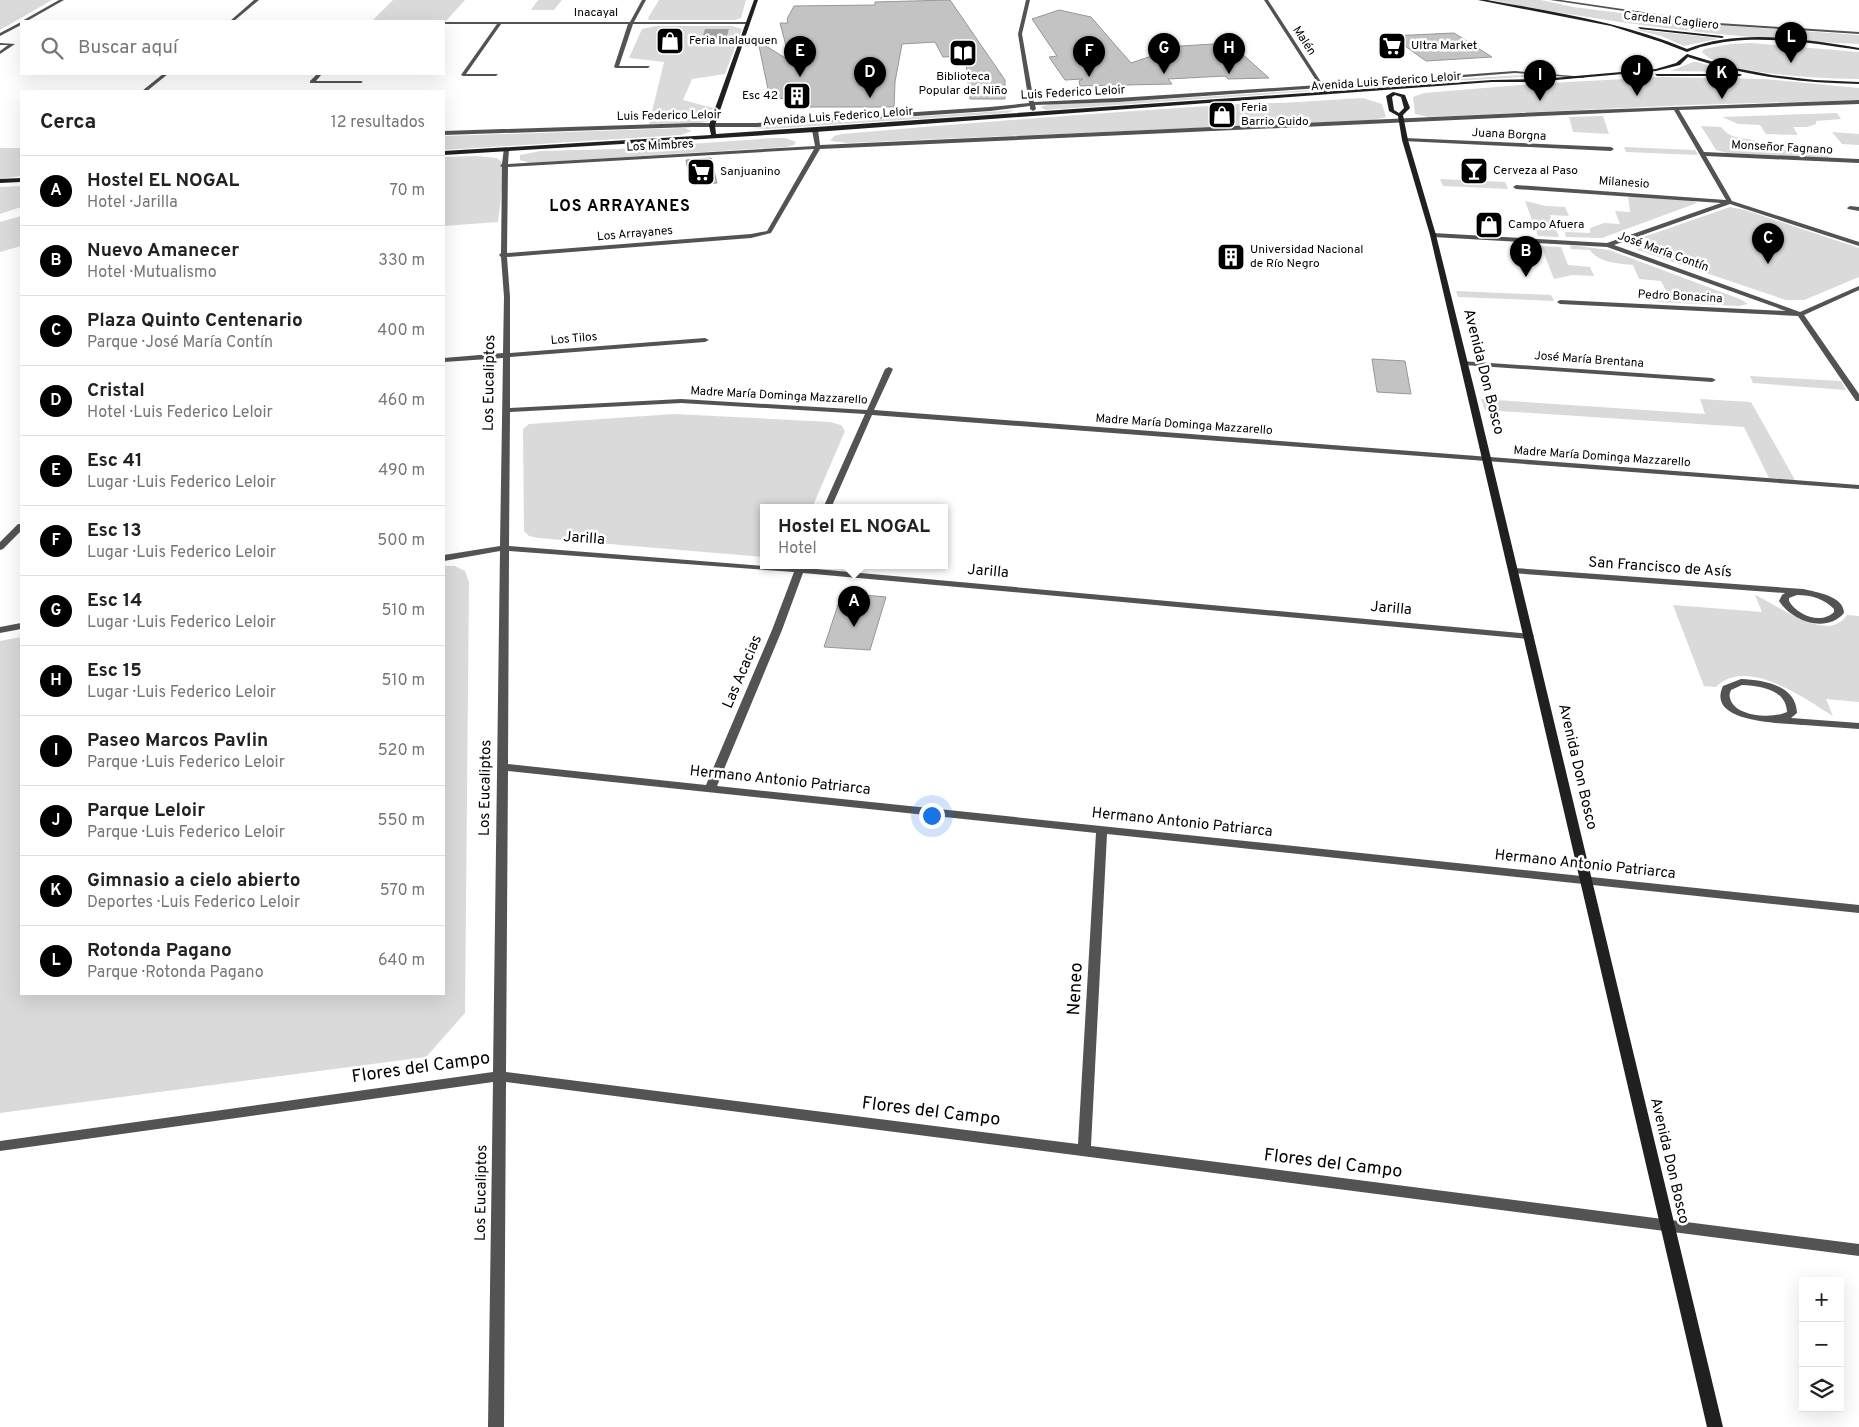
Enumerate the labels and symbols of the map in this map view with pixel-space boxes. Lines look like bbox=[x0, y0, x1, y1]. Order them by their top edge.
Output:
street label: Inacayal bbox=[574, 5, 618, 21]
street label: Cardenal Cagliero bbox=[1622, 8, 1720, 34]
pin: L bbox=[1775, 22, 1807, 63]
street label: Malén bbox=[1289, 23, 1319, 59]
shop icon: Feria Inalauquen bbox=[655, 26, 685, 56]
supermarket icon: Ultra Market bbox=[1377, 31, 1407, 61]
place label: Feria Inalauquen bbox=[689, 33, 778, 49]
pin: G bbox=[1148, 33, 1180, 74]
pin: H bbox=[1213, 33, 1245, 74]
pin: E bbox=[784, 36, 816, 77]
pin: F bbox=[1073, 36, 1105, 77]
library icon: Biblioteca Popular del Niño bbox=[948, 38, 978, 68]
place label: Ultra Market bbox=[1411, 38, 1477, 54]
pin: J bbox=[1621, 55, 1653, 96]
pin: D bbox=[854, 57, 886, 98]
pin: K bbox=[1706, 58, 1738, 99]
pin: I bbox=[1524, 60, 1556, 101]
place label: Biblioteca Popular del Niño bbox=[918, 69, 1008, 99]
street label: Avenida Luis Federico Leloir bbox=[1310, 69, 1462, 95]
building icon: Esc 42 bbox=[782, 81, 812, 111]
street label: Luis Federico Leloir bbox=[1020, 82, 1126, 104]
place label: Esc 42 bbox=[742, 88, 778, 104]
shop icon: Feria Barrio Guido bbox=[1207, 100, 1237, 130]
place label: Feria Barrio Guido bbox=[1241, 100, 1309, 130]
street label: Avenida Luis Federico Leloir bbox=[762, 104, 914, 130]
street label: Luis Federico Leloir bbox=[617, 107, 722, 125]
street label: Juana Borgna bbox=[1471, 125, 1547, 145]
street label: Los Mimbres bbox=[626, 136, 694, 156]
street label: Monseñor Fagnano bbox=[1731, 137, 1834, 159]
bar icon: Cerveza al Paso bbox=[1459, 156, 1489, 186]
supermarket icon: Sanjuanino bbox=[686, 157, 716, 187]
place label: Cerveza al Paso bbox=[1493, 163, 1578, 179]
place label: Sanjuanino bbox=[720, 164, 781, 180]
street label: Milanesio bbox=[1598, 173, 1650, 193]
district label: LOS ARRAYANES bbox=[549, 197, 691, 217]
shop icon: Campo Afuera bbox=[1474, 210, 1504, 240]
place label: Campo Afuera bbox=[1508, 217, 1584, 233]
street label: Los Arrayanes bbox=[596, 223, 674, 245]
pin: C bbox=[1752, 223, 1784, 264]
street label: José María Contín bbox=[1615, 228, 1711, 276]
pin: B bbox=[1510, 236, 1542, 277]
building icon: Universidad Nacional de Río Negro bbox=[1216, 242, 1246, 272]
place label: Universidad Nacional de Río Negro bbox=[1250, 242, 1363, 272]
street label: Pedro Bonacina bbox=[1637, 287, 1723, 307]
street label: Avenida Don Bosco bbox=[1458, 307, 1508, 437]
street label: Los Tilos bbox=[550, 329, 598, 349]
street label: Los Eucaliptos bbox=[480, 335, 500, 431]
street label: José María Brentana bbox=[1534, 348, 1644, 372]
street label: Madre María Dominga Mazzarello bbox=[690, 383, 868, 409]
street label: Madre María Dominga Mazzarello bbox=[1095, 411, 1273, 439]
street label: Madre María Dominga Mazzarello bbox=[1513, 443, 1691, 471]
street label: Jarilla bbox=[563, 528, 605, 550]
street label: San Francisco de Asís bbox=[1588, 554, 1732, 582]
street label: Jarilla bbox=[966, 561, 1010, 583]
pin: A bbox=[838, 586, 870, 627]
street label: Jarilla bbox=[1369, 598, 1413, 620]
street label: Las Acacias bbox=[719, 632, 767, 712]
street label: Avenida Don Bosco bbox=[1553, 702, 1601, 832]
street label: Los Eucaliptos bbox=[476, 740, 496, 836]
street label: Hermano Antonio Patriarca bbox=[689, 762, 871, 800]
your location bbox=[919, 803, 945, 829]
street label: Hermano Antonio Patriarca bbox=[1091, 804, 1273, 842]
street label: Hermano Antonio Patriarca bbox=[1494, 846, 1676, 884]
street label: Neneo bbox=[1063, 962, 1089, 1016]
street label: Flores del Campo bbox=[350, 1047, 492, 1089]
street label: Flores del Campo bbox=[860, 1092, 1002, 1132]
street label: Avenida Don Bosco bbox=[1645, 1096, 1693, 1226]
street label: Flores del Campo bbox=[1262, 1144, 1404, 1184]
street label: Los Eucaliptos bbox=[472, 1145, 492, 1241]

